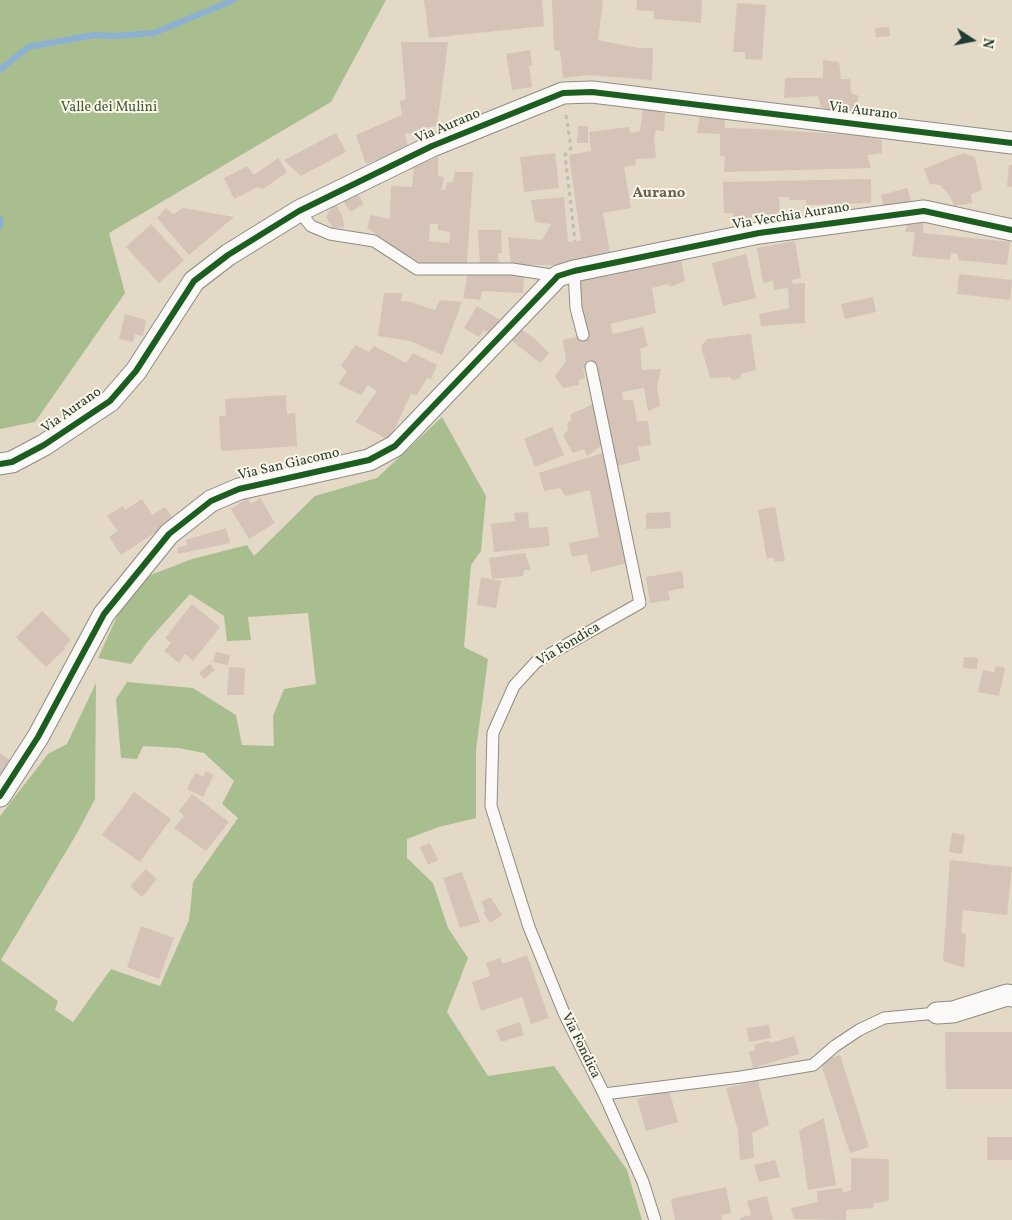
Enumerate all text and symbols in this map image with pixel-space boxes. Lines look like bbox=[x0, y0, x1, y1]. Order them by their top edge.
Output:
north arrow bbox=[947, 15, 997, 65]
text: N bbox=[977, 36, 998, 50]
street label: Via Aurano bbox=[828, 99, 898, 125]
park label: Valle dei Mulini bbox=[61, 100, 157, 116]
street label: Via Aurano bbox=[413, 106, 483, 148]
district label: Aurano bbox=[633, 185, 685, 203]
street label: Via Vecchia Aurano bbox=[731, 199, 851, 235]
street label: Via Aurano bbox=[39, 384, 105, 438]
street label: Via San Giacomo bbox=[237, 445, 341, 485]
street label: Via Fondica bbox=[534, 619, 604, 671]
street label: Via Fondica bbox=[557, 1010, 603, 1082]

